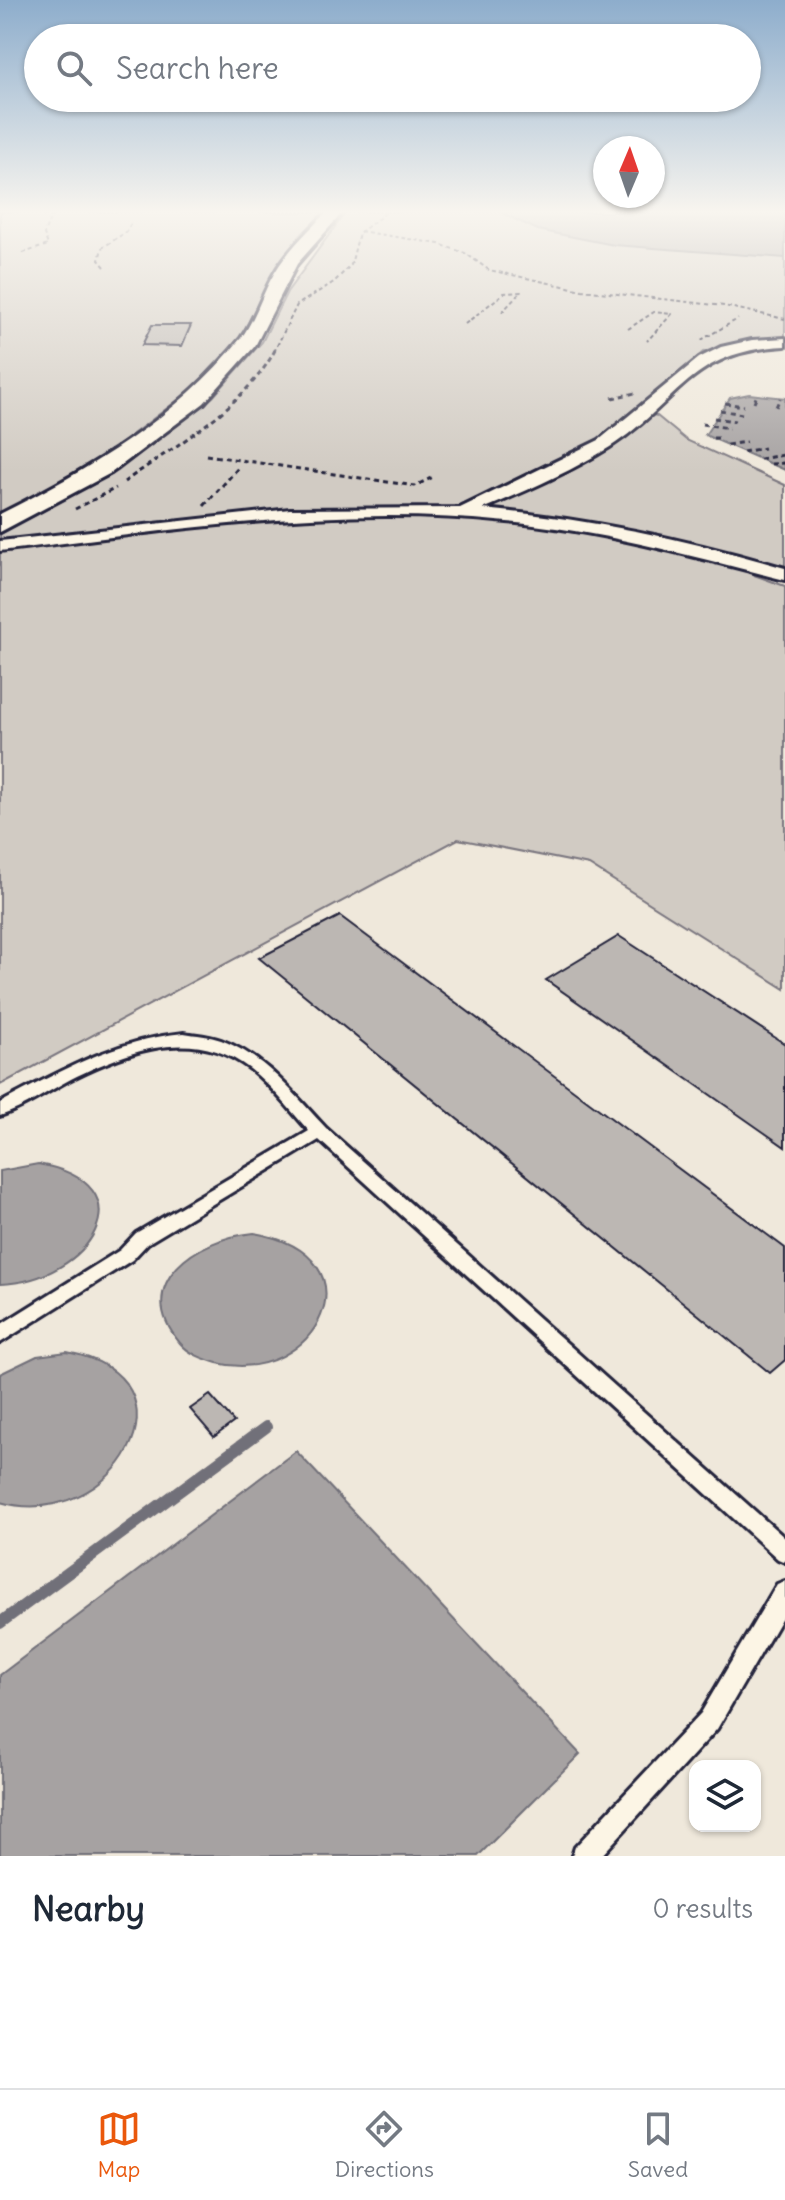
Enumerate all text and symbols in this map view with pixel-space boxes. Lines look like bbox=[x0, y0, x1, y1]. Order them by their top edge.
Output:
search box bbox=[24, 24, 761, 112]
icon: search bbox=[52, 46, 96, 90]
text: Search here bbox=[116, 49, 279, 87]
north arrow bbox=[593, 136, 665, 208]
map controls bbox=[689, 1760, 761, 1832]
button: layers bbox=[689, 1760, 761, 1832]
text: Nearby bbox=[32, 1887, 145, 1930]
text: 0 results bbox=[652, 1892, 753, 1925]
tab: Map bbox=[97, 2107, 141, 2183]
tab: Directions bbox=[335, 2107, 434, 2183]
tab: Saved bbox=[628, 2107, 688, 2183]

